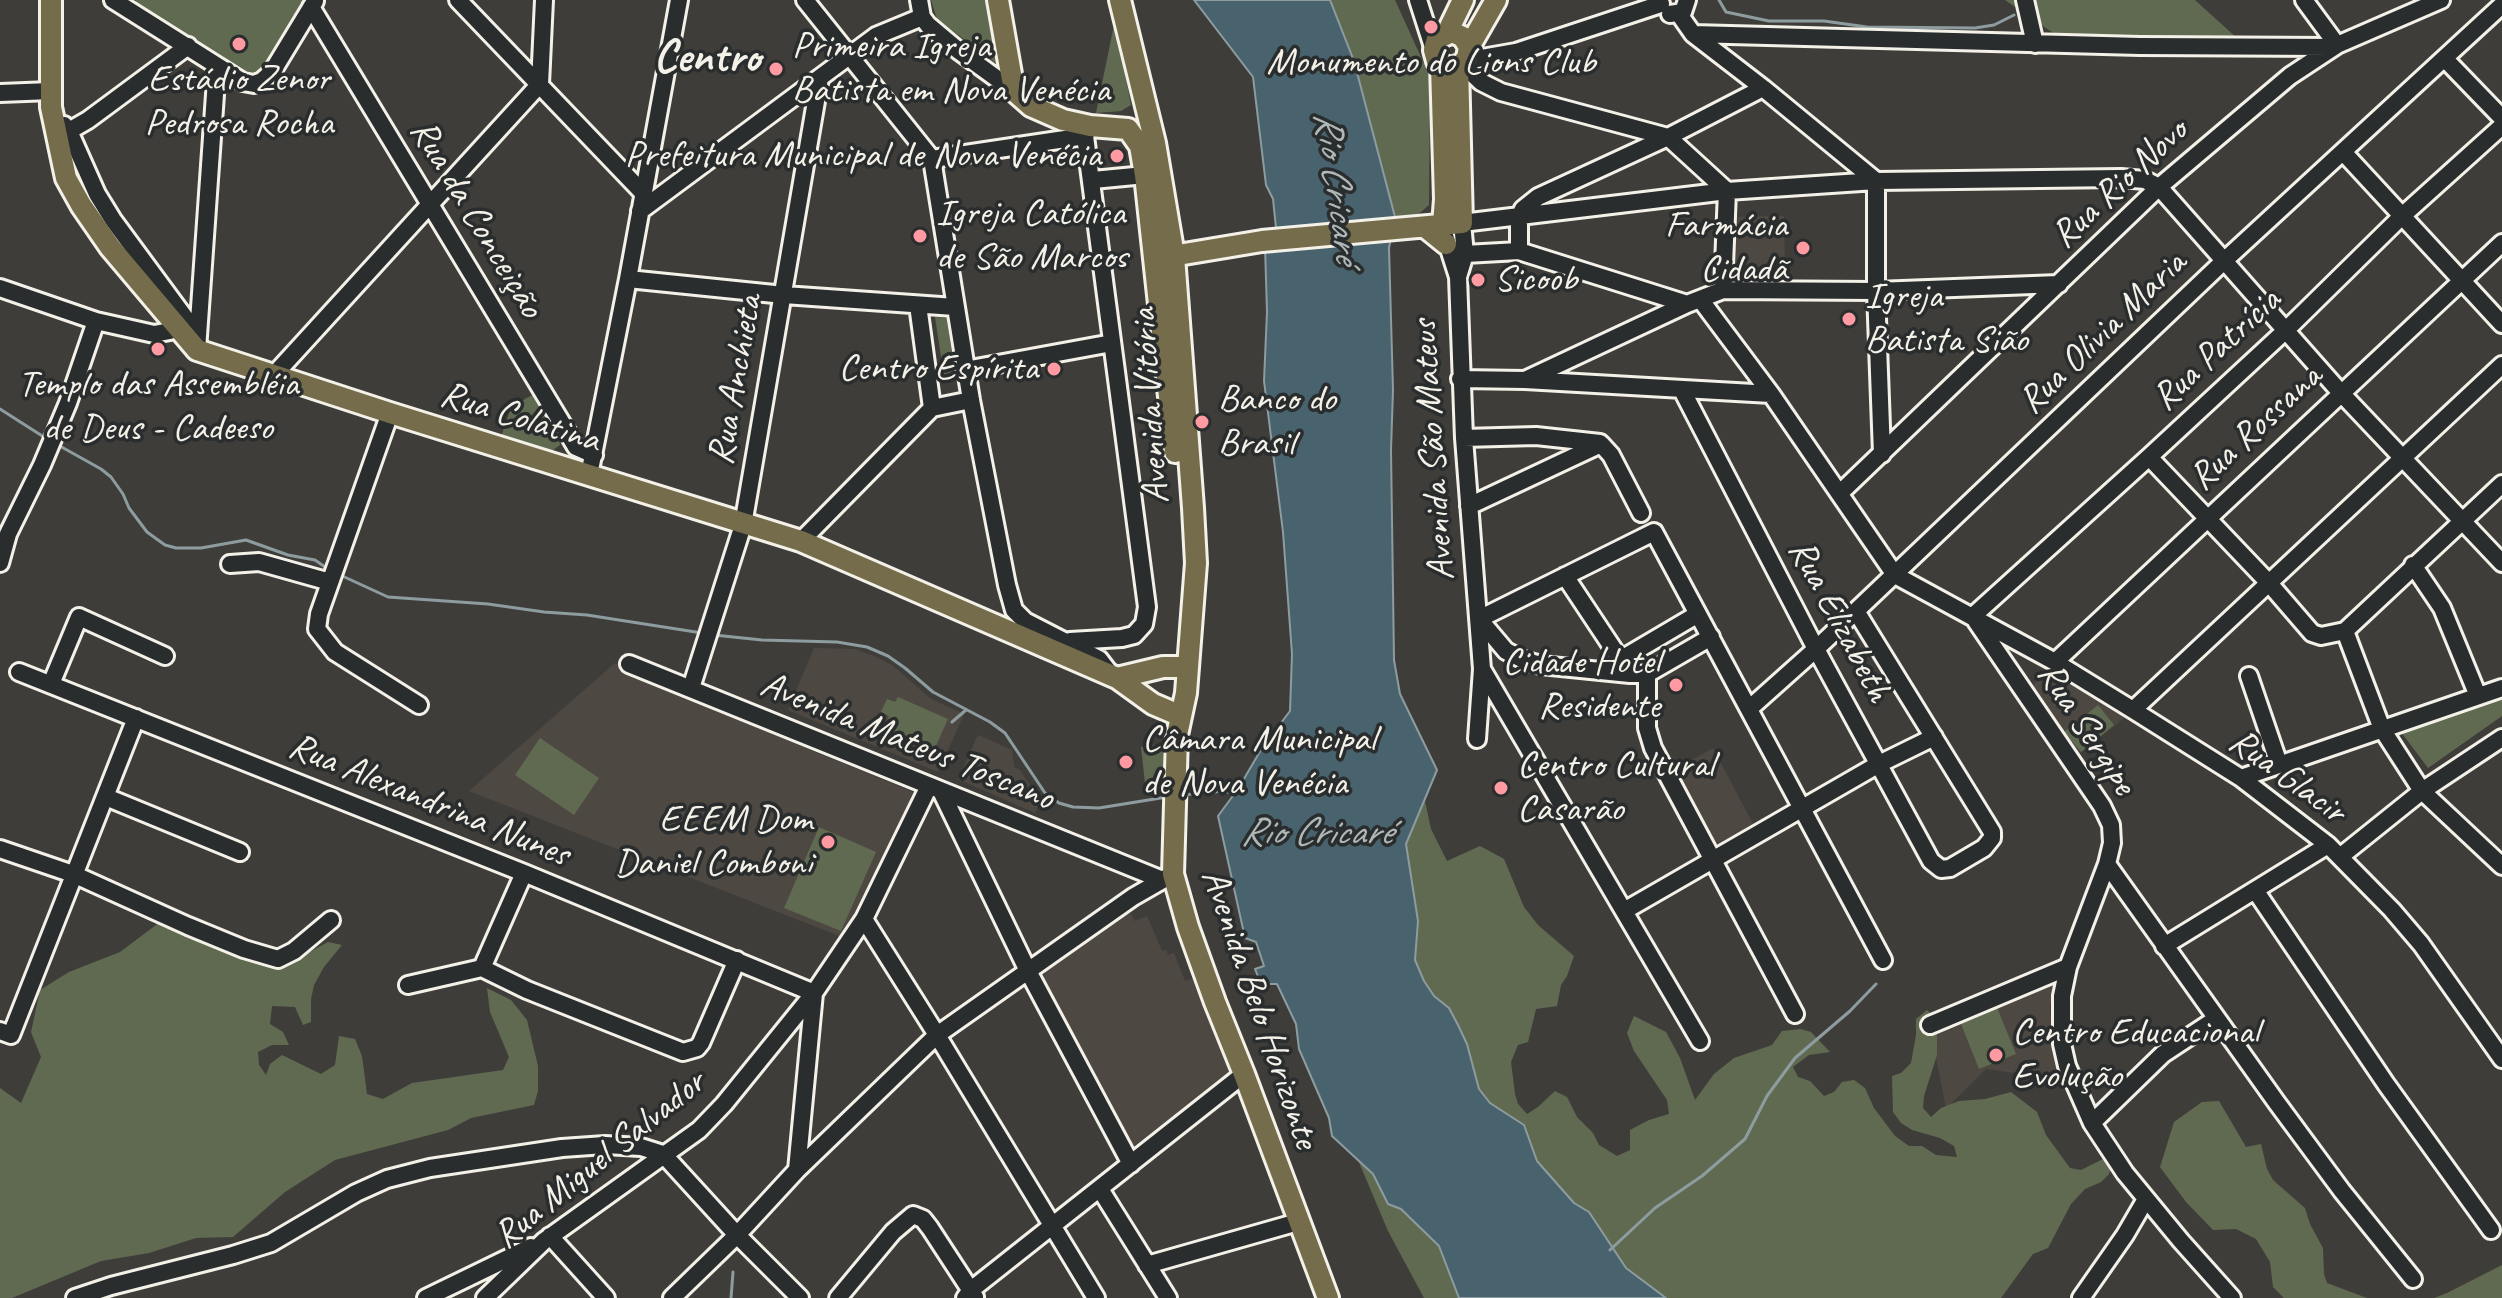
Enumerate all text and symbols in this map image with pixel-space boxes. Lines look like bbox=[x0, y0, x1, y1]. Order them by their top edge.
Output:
marker: Monumento do Lions Club bbox=[1422, 18, 1440, 36]
place label: Primeira Igreja Batista em Nova Venécia bbox=[792, 24, 1110, 114]
district label: Centro bbox=[654, 31, 760, 87]
marker: Estádio Zenor Pedrosa Rocha bbox=[230, 35, 248, 53]
place label: Monumento do Lions Club bbox=[1267, 40, 1595, 86]
place label: Estádio Zenor Pedrosa Rocha bbox=[145, 57, 333, 146]
marker: Primeira Igreja Batista em Nova Venécia bbox=[767, 60, 785, 78]
water label: Rio Cricaré bbox=[1302, 109, 1370, 265]
street label: Rua Rio Novo bbox=[2042, 109, 2198, 259]
street label: Rua da Conceição bbox=[399, 112, 553, 326]
place label: Prefeitura Municipal de Nova Venécia bbox=[625, 133, 1101, 179]
marker: Prefeitura Municipal de Nova Venécia bbox=[1108, 147, 1126, 165]
place label: Igreja Católica de São Marcos bbox=[936, 191, 1128, 280]
place label: Farmácia Cidadã bbox=[1665, 203, 1787, 292]
marker: Igreja Católica de São Marcos bbox=[911, 227, 929, 245]
marker: Farmácia Cidadã bbox=[1794, 239, 1812, 257]
street label: Rua Olivia Maria bbox=[2010, 242, 2196, 424]
place label: Sicoob bbox=[1494, 257, 1577, 303]
marker: Sicoob bbox=[1469, 271, 1487, 289]
place label: Igreja Batista Sião bbox=[1865, 274, 2028, 364]
street label: Rua Patrícia bbox=[2143, 279, 2291, 421]
street label: Rua Anchieta bbox=[699, 291, 773, 469]
street label: Avenida Vitória bbox=[1121, 307, 1181, 505]
marker: Igreja Batista Sião bbox=[1840, 310, 1858, 328]
street label: Avenida São Mateus bbox=[1402, 318, 1466, 582]
marker: Templo das Assembléia de Deus - Cadeeso bbox=[149, 340, 167, 358]
place label: Centro Espírita bbox=[838, 346, 1038, 392]
street label: Rua Rossana bbox=[2180, 355, 2332, 501]
marker: Centro Espírita bbox=[1045, 360, 1063, 378]
place label: Templo das Assembléia de Deus - Cadeeso bbox=[18, 362, 298, 452]
street label: Rua Colatina bbox=[435, 372, 605, 464]
place label: Banco do Brasil bbox=[1218, 377, 1336, 466]
marker: Banco do Brasil bbox=[1193, 413, 1211, 431]
street label: Rua Elizabeth bbox=[1777, 532, 1901, 710]
place label: Cidade Hotel Residente bbox=[1502, 640, 1660, 730]
street label: Rua Sergipe bbox=[2026, 654, 2146, 804]
street label: Avenida Mateus Toscano bbox=[754, 662, 1060, 822]
marker: Cidade Hotel Residente bbox=[1667, 676, 1685, 694]
place label: Câmara Municipal de Nova Venécia bbox=[1142, 717, 1376, 806]
street label: Rua Glacir bbox=[2219, 719, 2355, 835]
street label: Rua Alexandrina Nunes bbox=[282, 724, 576, 878]
place label: Centro Cultural Casarão bbox=[1517, 743, 1714, 832]
marker: Câmara Municipal de Nova Venécia bbox=[1117, 753, 1135, 771]
marker: Centro Cultural Casarão bbox=[1492, 779, 1510, 797]
place label: EEEM Dom Daniel Comboni bbox=[614, 797, 812, 886]
water label: Rio Cricaré bbox=[1240, 810, 1392, 858]
marker: EEEM Dom Daniel Comboni bbox=[819, 833, 837, 851]
street label: Avenida Belo Horizonte bbox=[1190, 863, 1328, 1155]
place label: Centro Educacional Evolução bbox=[2012, 1010, 2259, 1100]
marker: Centro Educacional Evolução bbox=[1987, 1046, 2005, 1064]
street label: Rua Miguel Salvador bbox=[485, 1061, 715, 1259]

